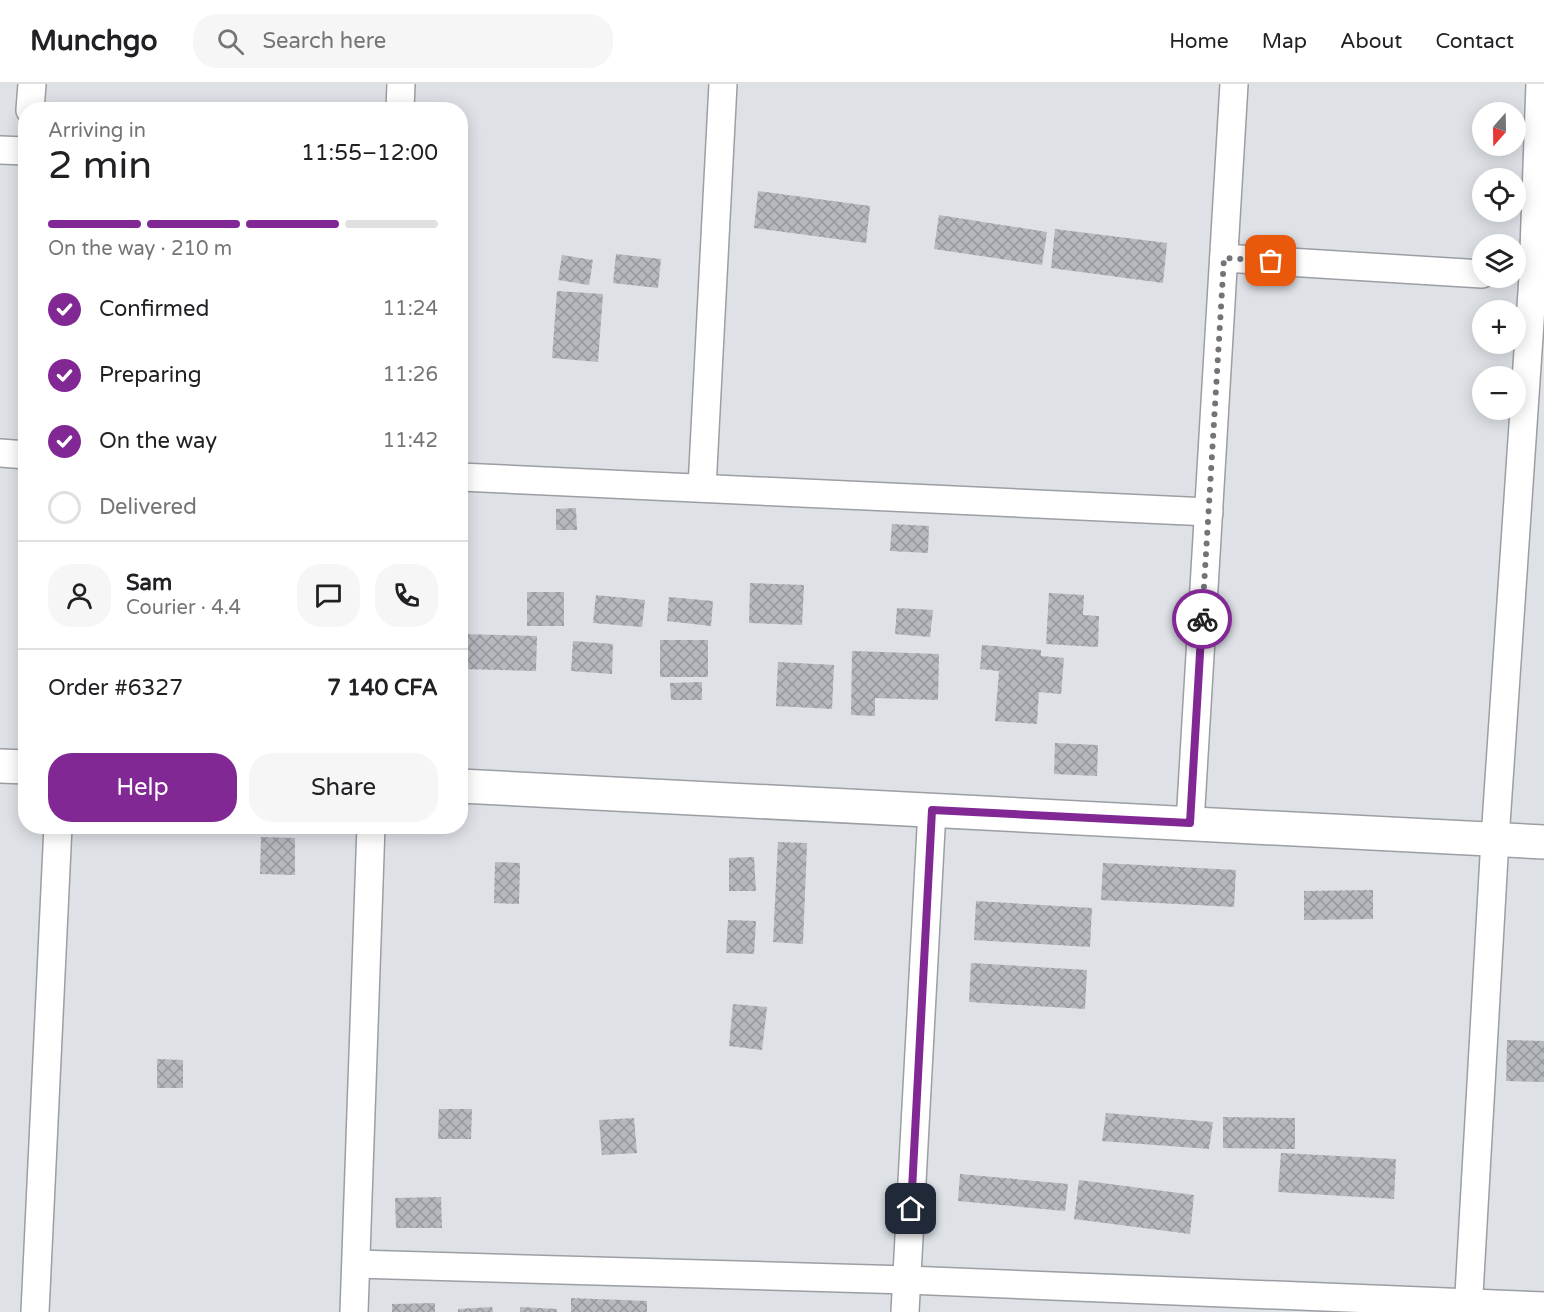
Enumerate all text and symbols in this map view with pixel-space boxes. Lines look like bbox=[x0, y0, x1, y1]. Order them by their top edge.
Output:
search box bbox=[193, 14, 613, 68]
text: Munchgo bbox=[30, 24, 157, 58]
icon: search bbox=[214, 25, 247, 58]
text: Search here bbox=[262, 28, 386, 54]
text: Home bbox=[1169, 29, 1229, 54]
text: Map bbox=[1262, 29, 1307, 54]
text: About bbox=[1340, 29, 1402, 54]
text: Contact bbox=[1435, 29, 1514, 54]
north arrow bbox=[1472, 102, 1526, 156]
map controls bbox=[1472, 102, 1526, 420]
text: Arriving in bbox=[48, 119, 146, 143]
text: 11:55–12:00 bbox=[301, 140, 438, 166]
text: 2 min bbox=[48, 142, 152, 189]
button: locate bbox=[1472, 168, 1526, 222]
button: layers bbox=[1472, 234, 1526, 288]
pin bbox=[1245, 235, 1296, 286]
text: On the way · 210 m bbox=[48, 237, 232, 261]
icon: bag bbox=[1254, 244, 1287, 277]
icon: check bbox=[48, 293, 81, 326]
text: Confirmed bbox=[99, 296, 209, 322]
text: 11:24 bbox=[383, 297, 438, 321]
button: + bbox=[1472, 300, 1526, 354]
icon: check bbox=[48, 359, 81, 392]
text: Preparing bbox=[99, 362, 202, 388]
text: 11:26 bbox=[383, 363, 438, 387]
button: − bbox=[1472, 366, 1526, 420]
icon: check bbox=[48, 425, 81, 458]
text: On the way bbox=[99, 428, 217, 454]
text: 11:42 bbox=[383, 429, 438, 453]
text: Delivered bbox=[99, 494, 197, 520]
button: person bbox=[48, 564, 111, 627]
button: chat bbox=[297, 564, 360, 627]
button: phone bbox=[375, 564, 438, 627]
text: Sam bbox=[126, 570, 172, 596]
courier bbox=[1172, 589, 1232, 649]
text: Courier · 4.4 bbox=[126, 596, 241, 620]
icon: bike bbox=[1186, 603, 1219, 636]
text: Order #6327 bbox=[48, 675, 183, 701]
text: 7 140 CFA bbox=[327, 675, 438, 701]
button: Help bbox=[48, 753, 237, 822]
button: Share bbox=[249, 753, 438, 822]
pin bbox=[885, 1183, 936, 1234]
icon: home bbox=[894, 1192, 927, 1225]

